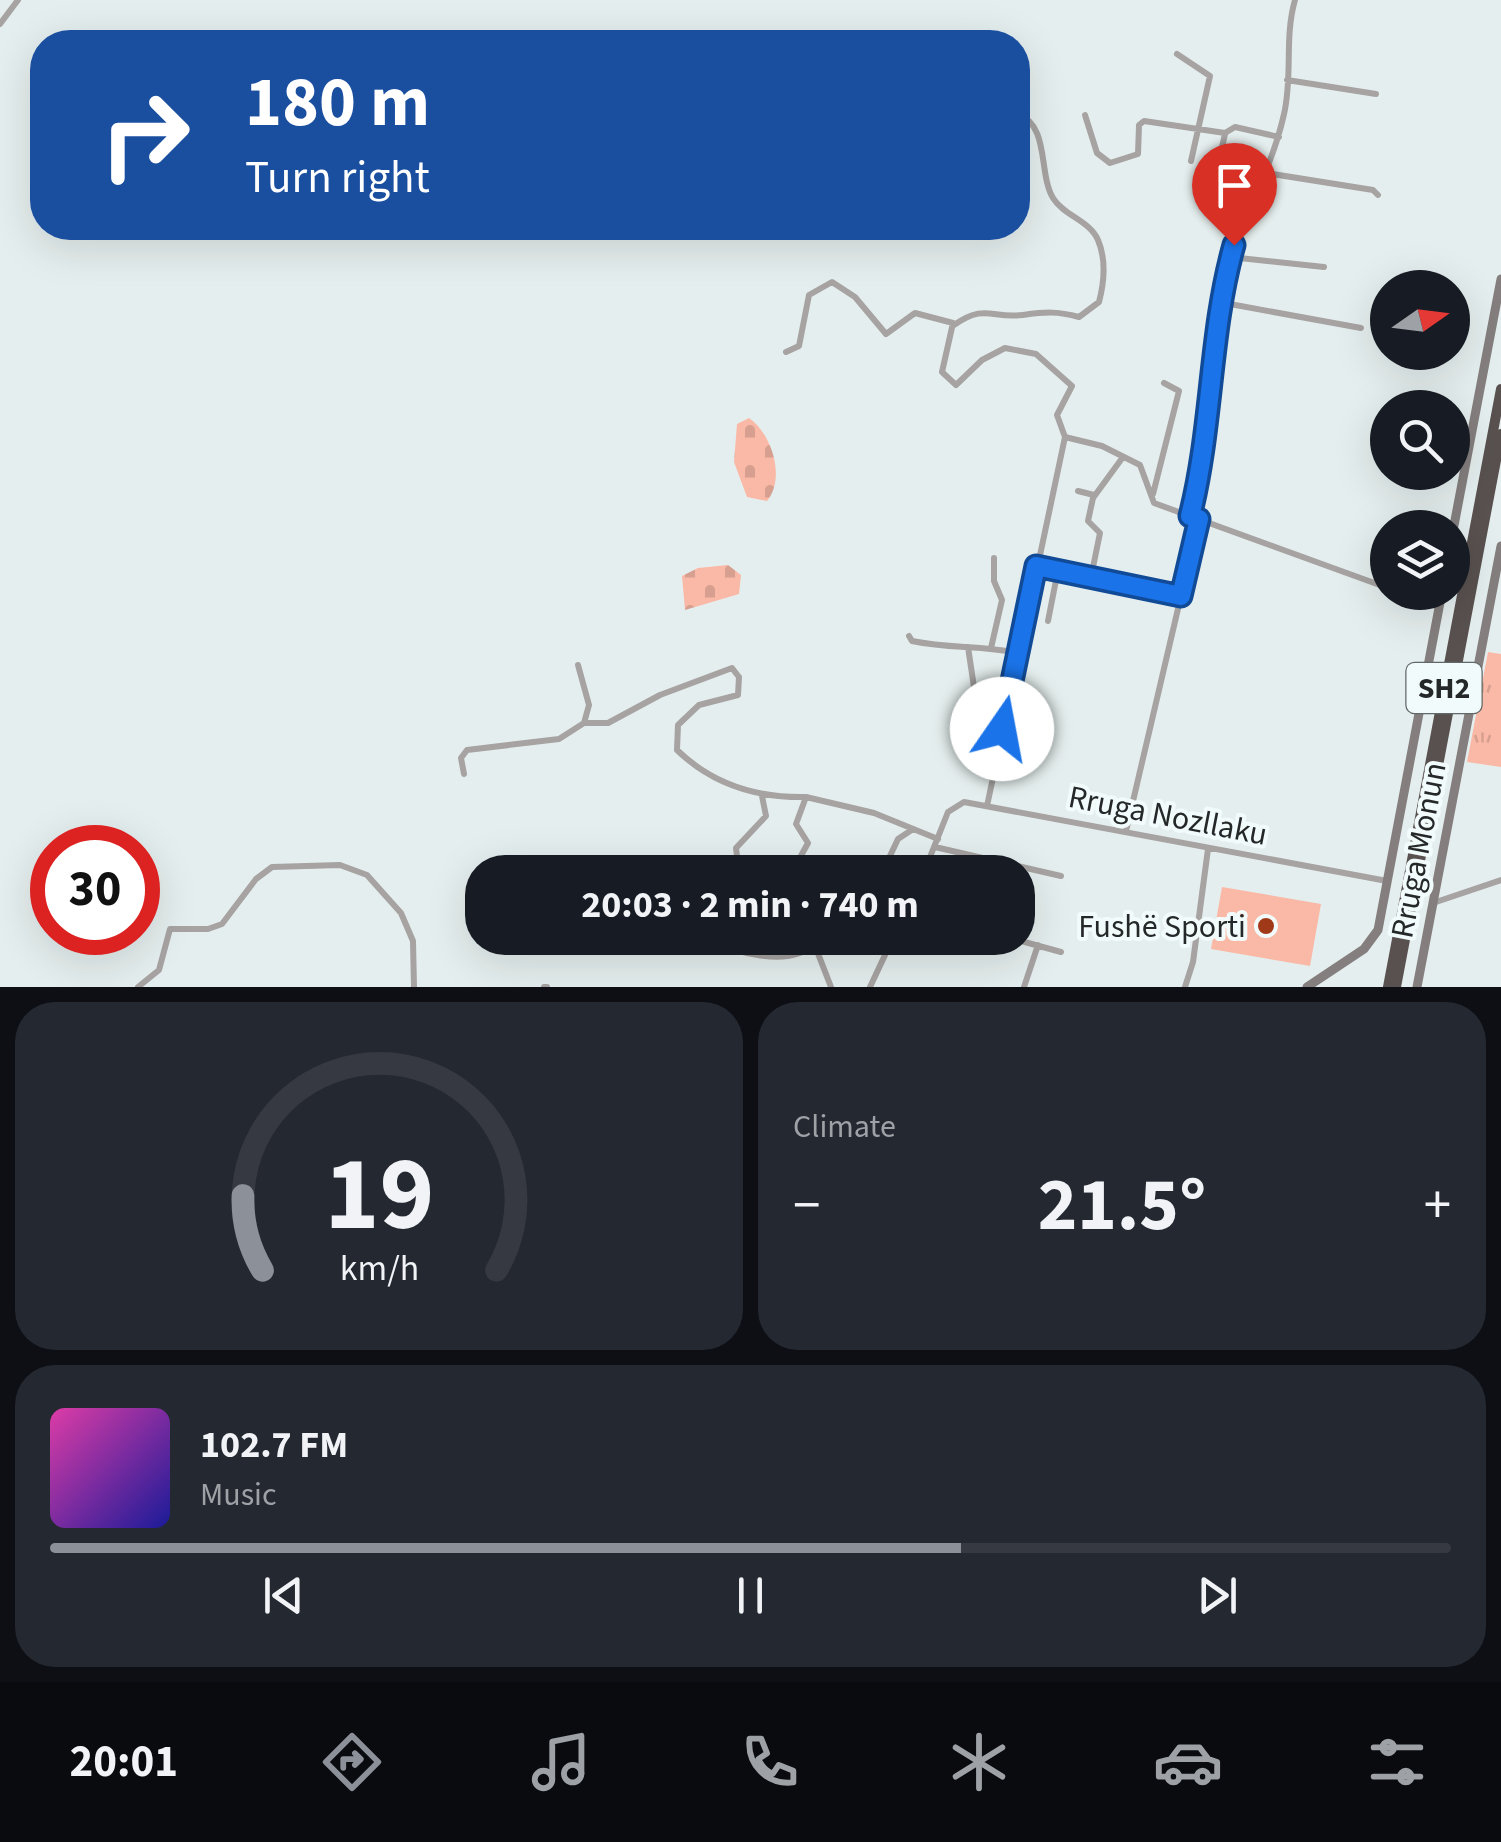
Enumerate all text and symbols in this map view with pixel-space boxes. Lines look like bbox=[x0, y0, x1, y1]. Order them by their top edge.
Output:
text: 180 m bbox=[245, 53, 430, 153]
icon: right bbox=[80, 70, 210, 200]
pin bbox=[1192, 143, 1277, 246]
text: Turn right bbox=[245, 146, 430, 210]
icon: arrive bbox=[1207, 158, 1262, 213]
north arrow bbox=[1370, 270, 1470, 370]
map controls bbox=[1370, 270, 1470, 610]
button: search bbox=[1370, 390, 1470, 490]
button: layers bbox=[1370, 510, 1470, 610]
road number: SH2 bbox=[1406, 663, 1482, 713]
position arrow bbox=[950, 677, 1054, 781]
street label: Rruga Monun bbox=[1379, 758, 1459, 942]
street label: Rruga Nozllaku bbox=[1064, 774, 1271, 858]
speed limit sign: 30 bbox=[30, 825, 160, 955]
text: 20:03 · 2 min · 740 m bbox=[581, 878, 919, 932]
place label: Fushë Sporti bbox=[1078, 904, 1246, 950]
marker: Fushë Sporti bbox=[1255, 915, 1277, 937]
text: Climate bbox=[793, 1104, 896, 1150]
text: 19 bbox=[324, 1122, 434, 1270]
text: 21.5° bbox=[1038, 1152, 1206, 1259]
text: − bbox=[793, 1167, 820, 1245]
text: + bbox=[1424, 1167, 1451, 1245]
text: km/h bbox=[339, 1243, 419, 1294]
text: 102.7 FM bbox=[200, 1418, 348, 1472]
text: Music bbox=[200, 1472, 277, 1518]
icon: previous bbox=[256, 1568, 311, 1623]
icon: pause bbox=[723, 1568, 778, 1623]
icon: next bbox=[1190, 1568, 1245, 1623]
icon: directions bbox=[317, 1727, 387, 1797]
icon: music bbox=[526, 1727, 596, 1797]
icon: phone bbox=[735, 1727, 805, 1797]
icon: climate bbox=[944, 1727, 1014, 1797]
icon: car bbox=[1153, 1727, 1223, 1797]
icon: filters bbox=[1362, 1727, 1432, 1797]
text: 20:01 bbox=[69, 1730, 178, 1794]

